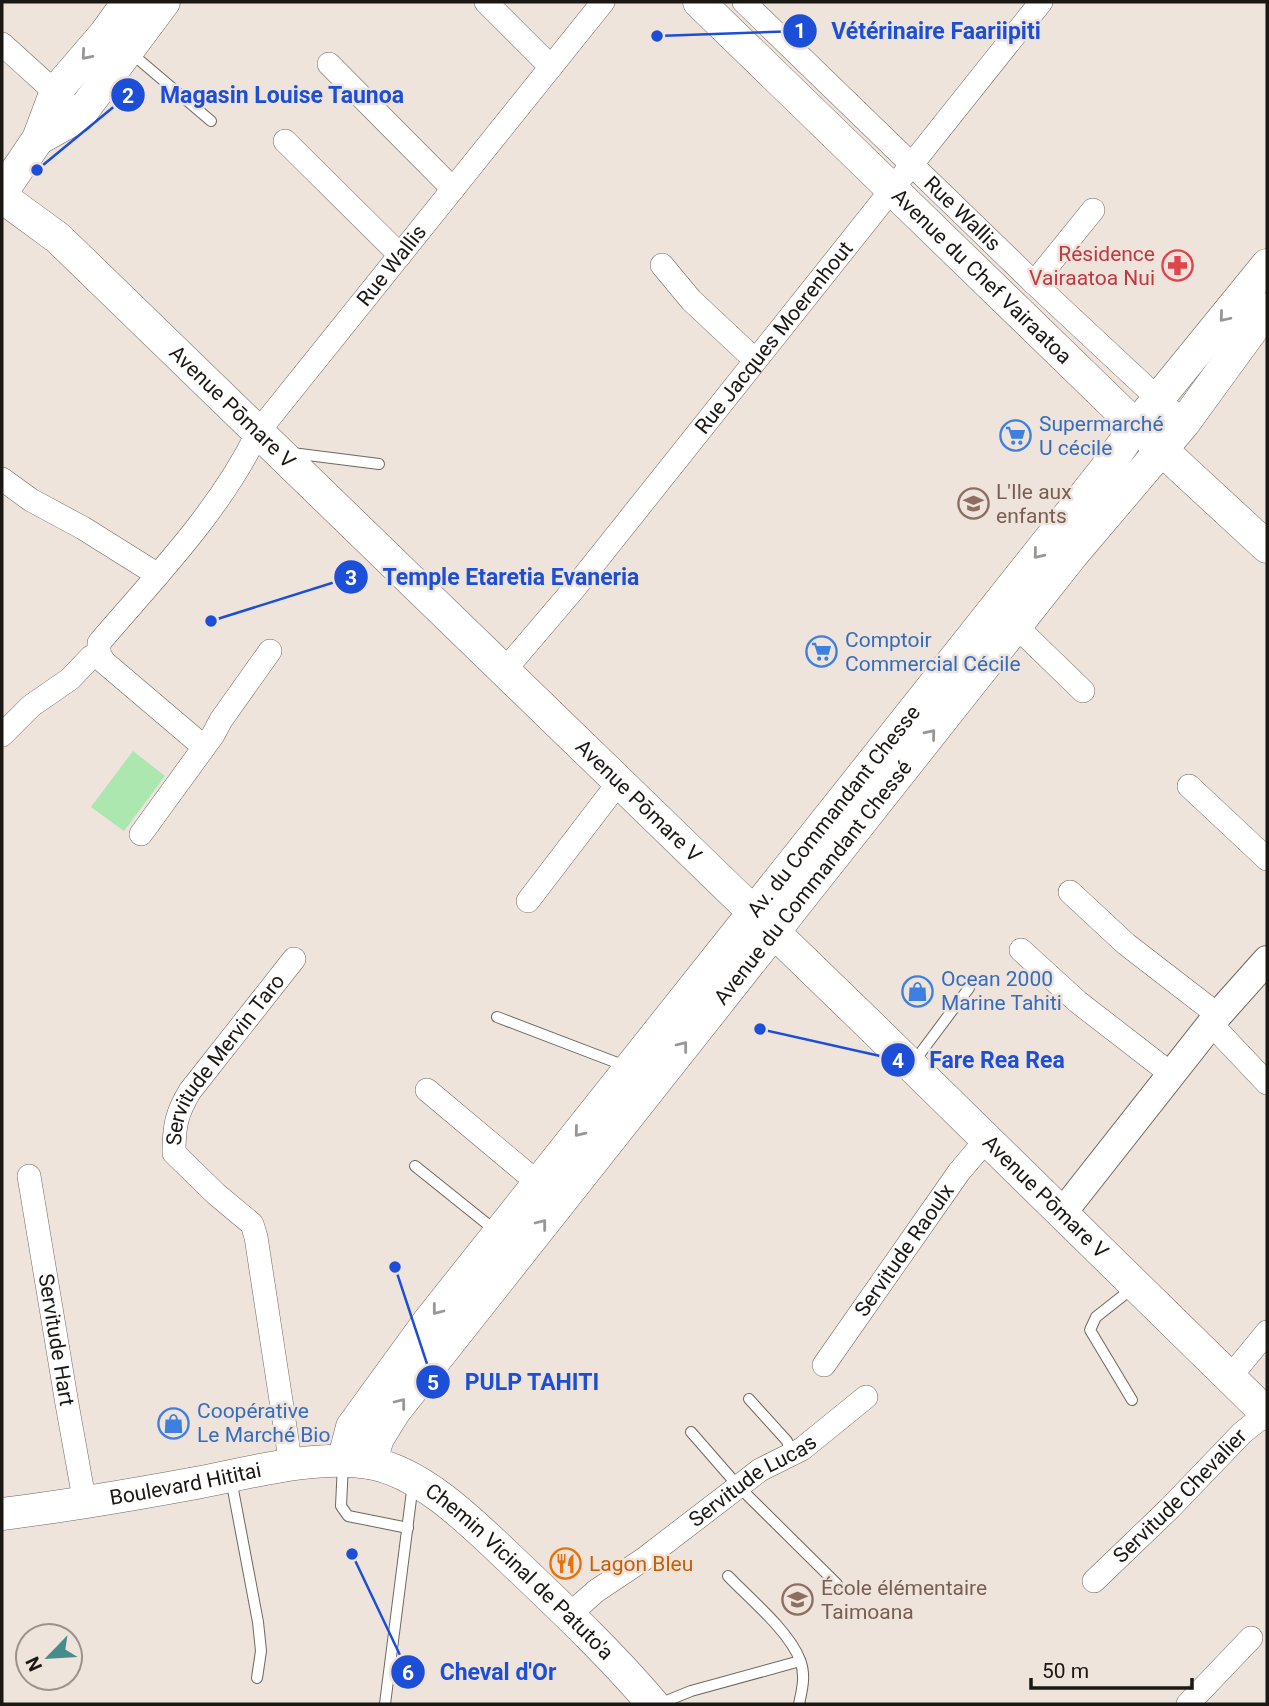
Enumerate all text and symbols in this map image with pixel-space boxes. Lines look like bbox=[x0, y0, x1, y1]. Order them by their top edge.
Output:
callout: Vétérinaire Faariipiti bbox=[782, 9, 1055, 53]
text: Vétérinaire Faariipiti bbox=[831, 18, 1041, 45]
text: 1 bbox=[794, 19, 806, 43]
one-way arrow bbox=[82, 47, 94, 60]
callout: Magasin Louise Taunoa bbox=[111, 73, 419, 117]
text: Magasin Louise Taunoa bbox=[160, 82, 404, 109]
text: 2 bbox=[122, 84, 134, 108]
street label: Rue Wallis bbox=[919, 171, 1005, 256]
street label: Avenue du Chef Vairaatoa bbox=[887, 184, 1076, 369]
street label: Rue Wallis bbox=[352, 220, 431, 311]
street label: Rue Jacques Moerenhout bbox=[690, 237, 858, 438]
place label: Résidence Vairaatoa Nui bbox=[1029, 242, 1155, 290]
pharmacy icon: Résidence Vairaatoa Nui bbox=[1161, 249, 1195, 283]
one-way arrow bbox=[1220, 309, 1232, 322]
street label: Avenue Pōmare V bbox=[164, 341, 300, 474]
place label: Supermarché U cécile bbox=[1039, 412, 1164, 460]
supermarket icon: Supermarché U cécile bbox=[999, 419, 1033, 453]
place label: L'Ile aux enfants bbox=[996, 480, 1072, 528]
school or university icon: L'Ile aux enfants bbox=[956, 487, 990, 521]
one-way arrow bbox=[1033, 546, 1046, 559]
callout: Temple Etaretia Evaneria bbox=[333, 555, 653, 599]
text: Temple Etaretia Evaneria bbox=[383, 564, 639, 591]
text: 3 bbox=[345, 566, 357, 590]
place label: Comptoir Commercial Cécile bbox=[845, 628, 1021, 676]
supermarket icon: Comptoir Commercial Cécile bbox=[805, 635, 839, 669]
street label: Av. du Commandant Chesse bbox=[742, 701, 925, 922]
one-way arrow bbox=[923, 729, 936, 741]
street label: Avenue Pōmare V bbox=[571, 735, 707, 867]
street label: Avenue du Commandant Chessé bbox=[709, 756, 917, 1009]
place label: Ocean 2000 Marine Tahiti bbox=[941, 967, 1062, 1015]
street label: Servitude Mervin Taro bbox=[162, 969, 290, 1146]
shop icon: Ocean 2000 Marine Tahiti bbox=[901, 974, 935, 1008]
callout: Fare Rea Rea bbox=[880, 1038, 1079, 1082]
one-way arrow bbox=[675, 1042, 688, 1054]
text: Fare Rea Rea bbox=[929, 1047, 1065, 1074]
text: 4 bbox=[892, 1049, 904, 1073]
one-way arrow bbox=[575, 1124, 587, 1137]
street label: Avenue Pōmare V bbox=[978, 1131, 1114, 1264]
street label: Servitude Raoulx bbox=[850, 1179, 959, 1321]
one-way arrow bbox=[534, 1220, 546, 1233]
street label: Servitude Hart bbox=[33, 1272, 79, 1408]
one-way arrow bbox=[433, 1302, 445, 1315]
callout: PULP TAHITI bbox=[415, 1360, 613, 1404]
text: PULP TAHITI bbox=[465, 1369, 599, 1396]
text: 5 bbox=[427, 1371, 439, 1395]
place label: Coopérative Le Marché Bio bbox=[197, 1399, 330, 1447]
one-way arrow bbox=[393, 1399, 406, 1411]
shop icon: Coopérative Le Marché Bio bbox=[157, 1406, 191, 1440]
street label: Servitude Chevalier bbox=[1108, 1424, 1251, 1568]
street label: Servitude Lucas bbox=[684, 1430, 821, 1532]
street label: Boulevard Hititai bbox=[108, 1458, 263, 1510]
street label: Chemin Vicinal de Patuto'a bbox=[421, 1478, 618, 1665]
restaurant icon: Lagon Bleu bbox=[549, 1547, 583, 1581]
place label: Lagon Bleu bbox=[589, 1552, 693, 1576]
place label: École élémentaire Taimoana bbox=[821, 1576, 987, 1624]
school or university icon: École élémentaire Taimoana bbox=[781, 1583, 815, 1617]
north arrow bbox=[14, 1622, 84, 1692]
scale bar bbox=[1031, 1646, 1192, 1690]
callout: Cheval d'Or bbox=[391, 1650, 571, 1694]
text: N bbox=[21, 1653, 47, 1675]
text: Cheval d'Or bbox=[440, 1659, 557, 1686]
text: 50 m bbox=[1042, 1659, 1089, 1683]
text: 6 bbox=[402, 1661, 414, 1685]

